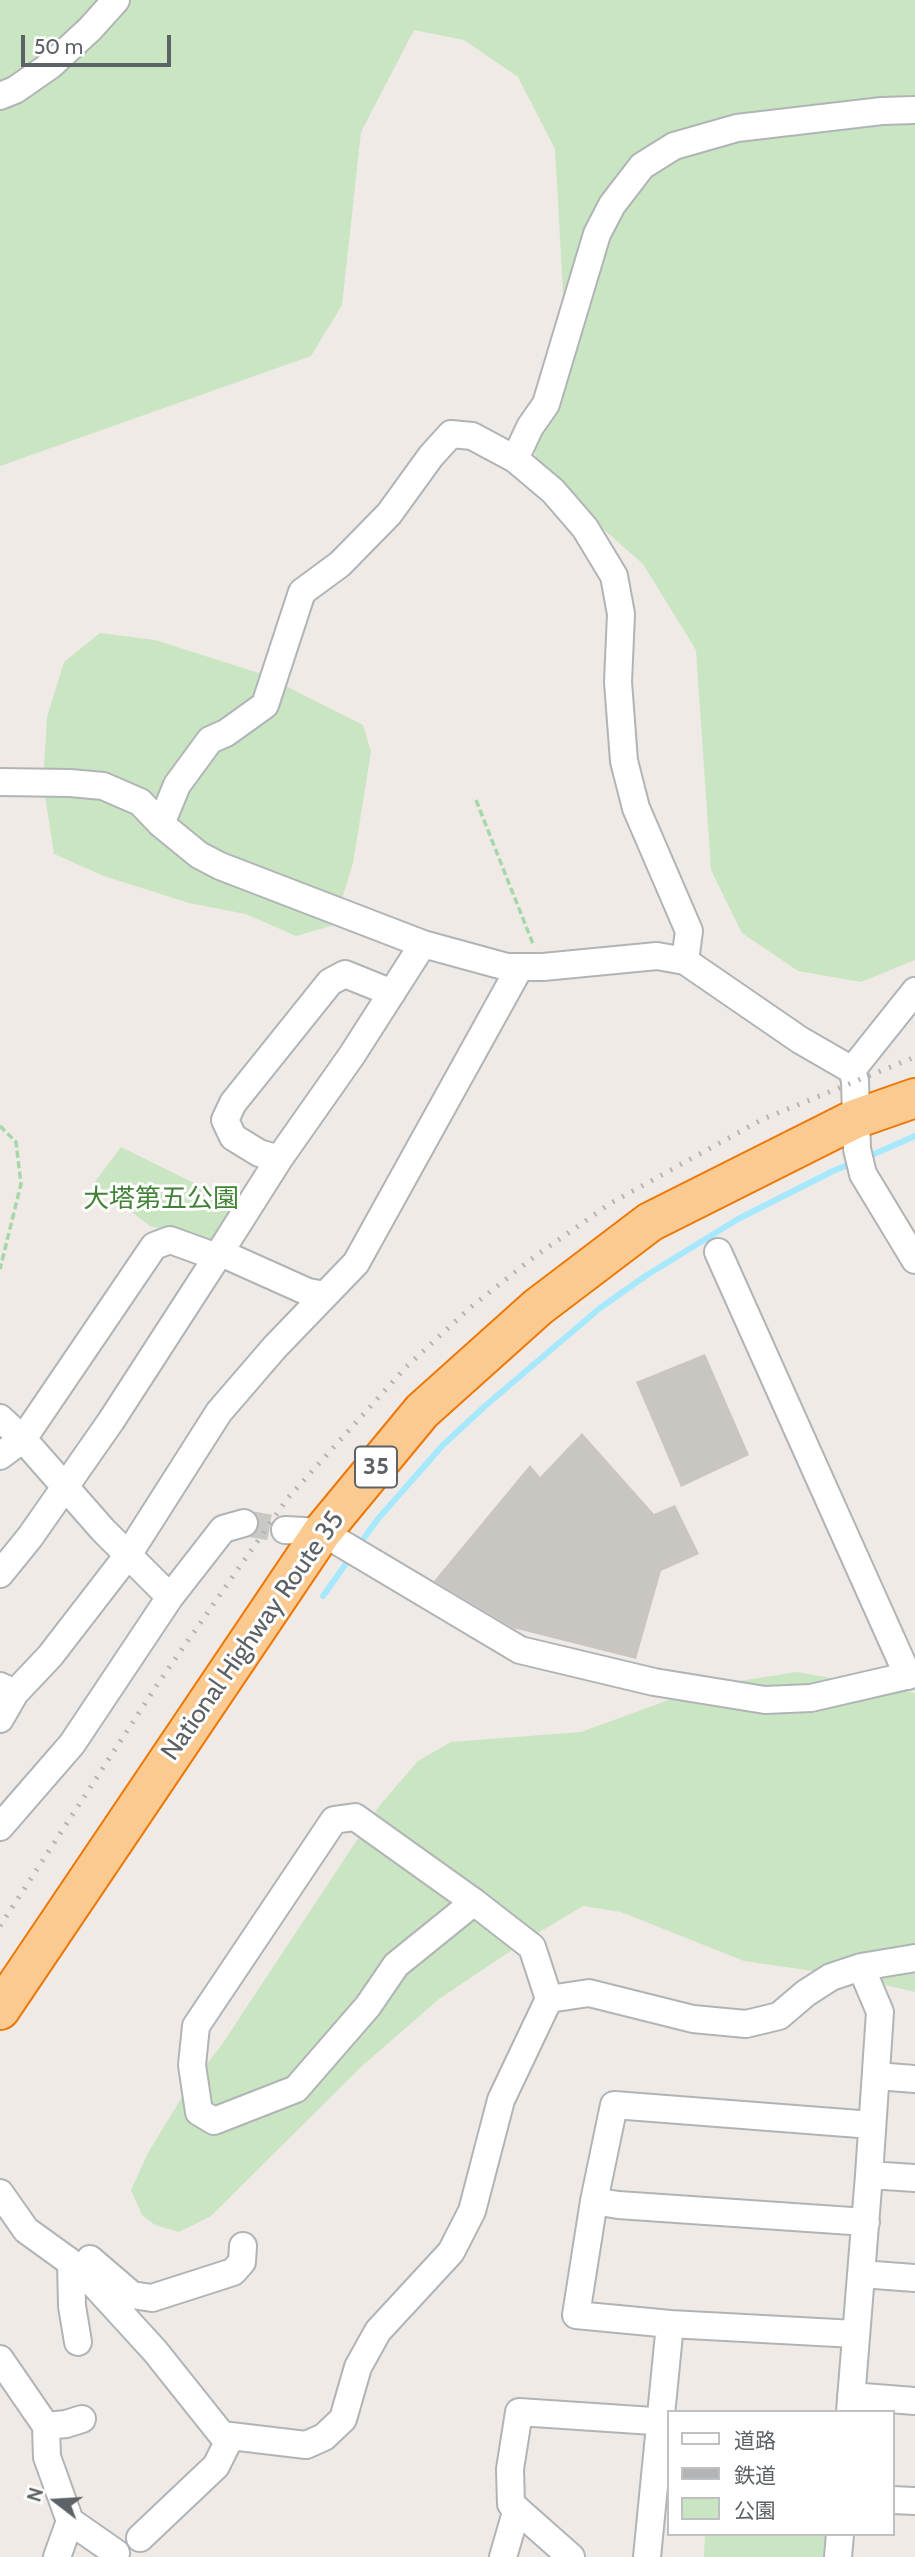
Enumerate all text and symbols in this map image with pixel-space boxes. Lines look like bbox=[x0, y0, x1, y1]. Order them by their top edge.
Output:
scale bar bbox=[24, 21, 175, 65]
text: 50 m bbox=[34, 34, 83, 59]
park label: 大塔第五公園 bbox=[83, 1183, 239, 1215]
road number: 35 bbox=[355, 1447, 397, 1488]
street label: National Highway Route 35 bbox=[155, 1505, 351, 1767]
legend bbox=[666, 2410, 894, 2536]
text: 道路 bbox=[734, 2428, 776, 2453]
text: 鉄道 bbox=[734, 2463, 776, 2488]
north arrow bbox=[21, 2466, 91, 2536]
text: N bbox=[22, 2485, 48, 2505]
text: 公園 bbox=[734, 2498, 776, 2523]

